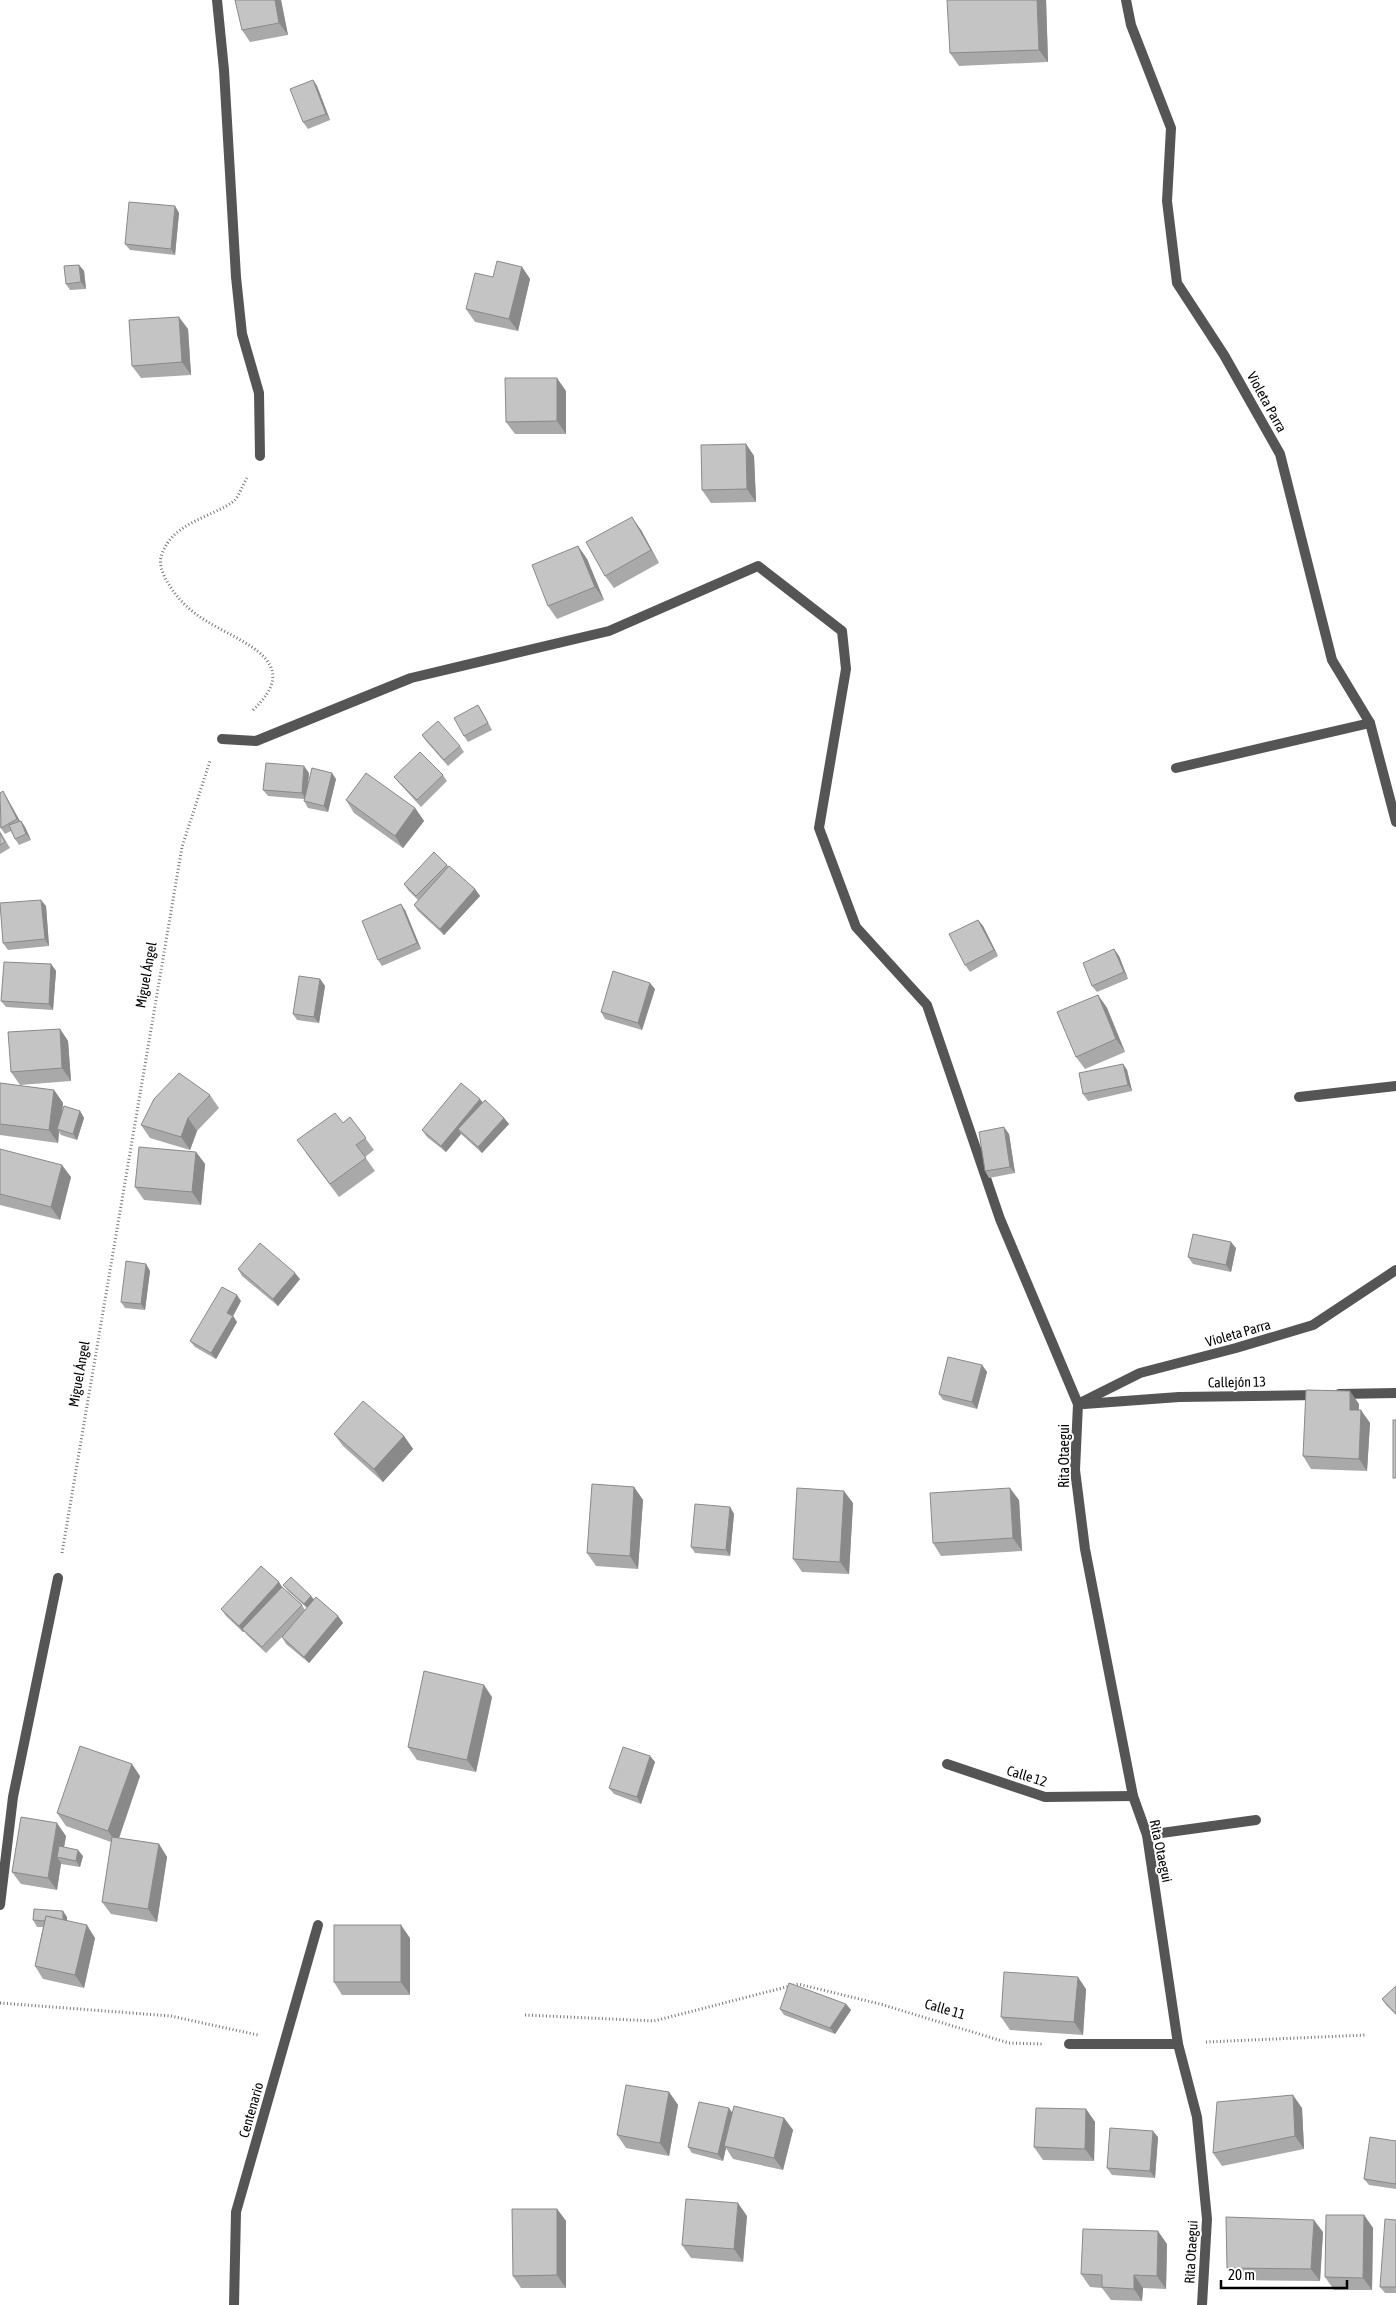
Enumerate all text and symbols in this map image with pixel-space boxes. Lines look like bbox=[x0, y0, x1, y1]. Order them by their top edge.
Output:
street label: Violeta Parra bbox=[1244, 369, 1290, 435]
street label: Miguel Ángel bbox=[132, 940, 160, 1009]
street label: Violeta Parra bbox=[1204, 1316, 1272, 1350]
street label: Miguel Ángel bbox=[65, 1339, 93, 1408]
street label: Callejón 13 bbox=[1208, 1373, 1266, 1391]
street label: Rita Otaegui bbox=[1056, 1424, 1072, 1488]
street label: Calle 12 bbox=[1005, 1762, 1049, 1790]
street label: Rita Otaegui bbox=[1147, 1818, 1175, 1884]
street label: Calle 11 bbox=[923, 1996, 967, 2022]
street label: Centenario bbox=[235, 2080, 267, 2140]
street label: Rita Otaegui bbox=[1181, 2220, 1201, 2284]
scale bar bbox=[1221, 2258, 1347, 2290]
text: 20 m bbox=[1228, 2266, 1255, 2283]

